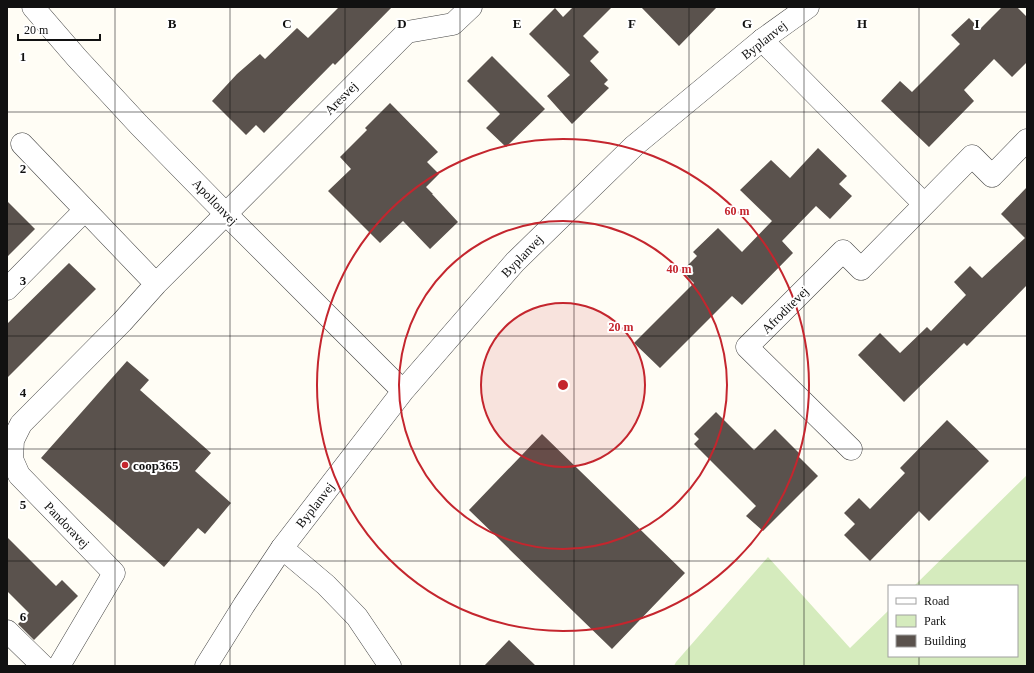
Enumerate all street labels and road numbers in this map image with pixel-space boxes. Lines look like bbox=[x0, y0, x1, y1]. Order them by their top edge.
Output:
street label: Byplanvej bbox=[738, 18, 790, 62]
street label: Aresvej bbox=[321, 78, 361, 118]
street label: Apollonvej bbox=[189, 176, 241, 228]
street label: Byplanvej bbox=[498, 232, 546, 280]
street label: Afroditevej bbox=[759, 284, 811, 336]
street label: Byplanvej bbox=[293, 479, 337, 531]
street label: Pandoravej bbox=[41, 499, 93, 551]

